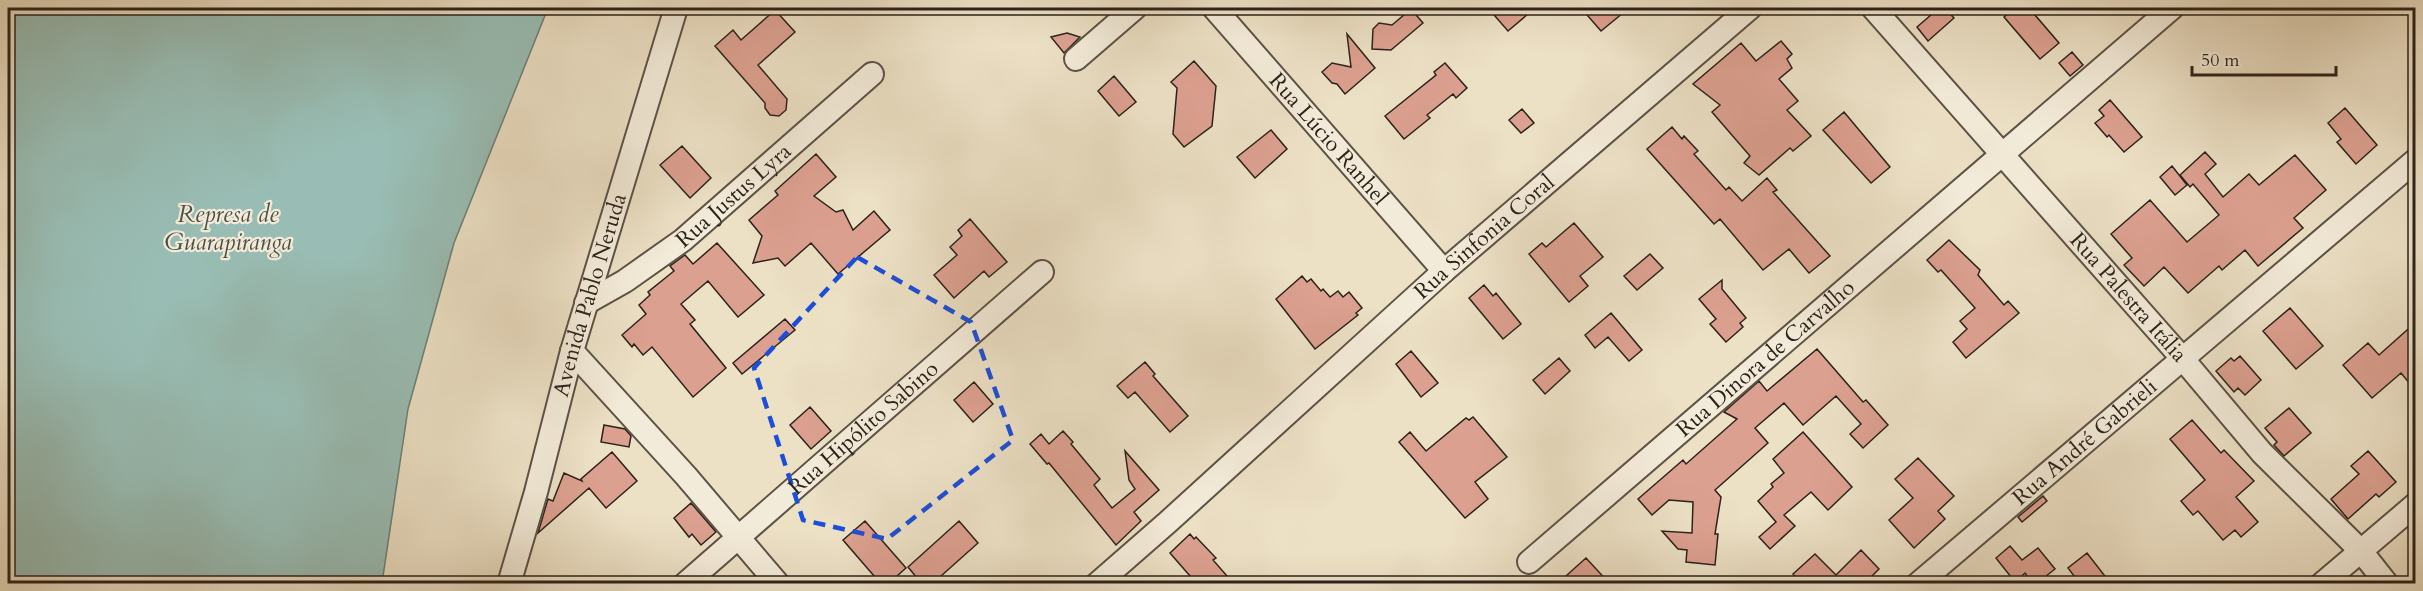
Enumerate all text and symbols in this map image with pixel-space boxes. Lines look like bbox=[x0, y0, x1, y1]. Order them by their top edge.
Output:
scale bar bbox=[2192, 39, 2336, 77]
text: 50 m bbox=[2201, 48, 2240, 73]
street label: Rua Lúcio Ranhel bbox=[1262, 66, 1395, 212]
street label: Rua Justus Lyra bbox=[669, 136, 798, 255]
street label: Rua Sinfonia Coral bbox=[1407, 167, 1561, 306]
street label: Avenida Pablo Neruda bbox=[546, 189, 634, 400]
water label: Represa de Guarapiranga bbox=[164, 198, 292, 259]
street label: Rua Palestra Itália bbox=[2063, 226, 2194, 369]
street label: Rua Dinora de Carvalho bbox=[1670, 273, 1861, 444]
street label: Rua Hipólito Sabino bbox=[782, 354, 945, 502]
street label: Rua André Gabrieli bbox=[2006, 372, 2164, 512]

